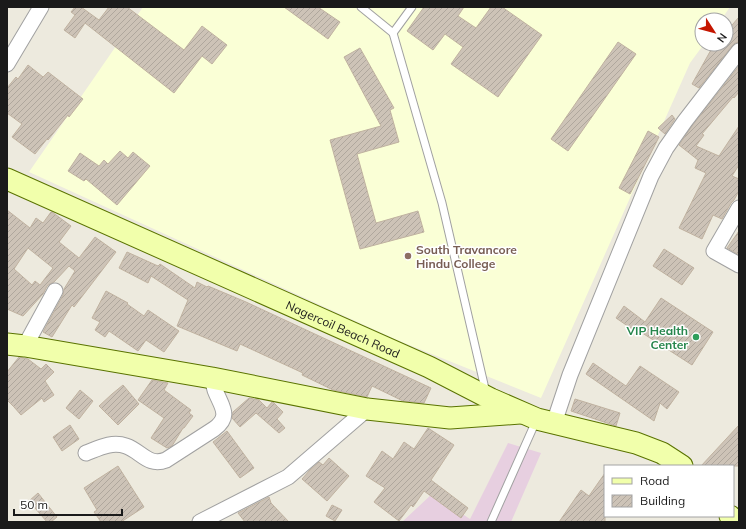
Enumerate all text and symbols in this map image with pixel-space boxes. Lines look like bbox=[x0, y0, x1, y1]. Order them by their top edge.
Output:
north arrow bbox=[694, 12, 734, 52]
text: N bbox=[714, 30, 730, 45]
place label: South Travancore Hindu College bbox=[416, 242, 517, 271]
marker: South Travancore Hindu College bbox=[403, 251, 413, 261]
street label: Nagercoil Beach Road bbox=[284, 297, 403, 361]
place label: VIP Health Center bbox=[625, 323, 688, 352]
marker: VIP Health Center bbox=[691, 332, 701, 342]
legend bbox=[604, 465, 734, 517]
text: Road bbox=[640, 473, 669, 488]
scale bar bbox=[14, 491, 122, 517]
text: Building bbox=[640, 493, 685, 508]
text: 50 m bbox=[20, 497, 48, 512]

